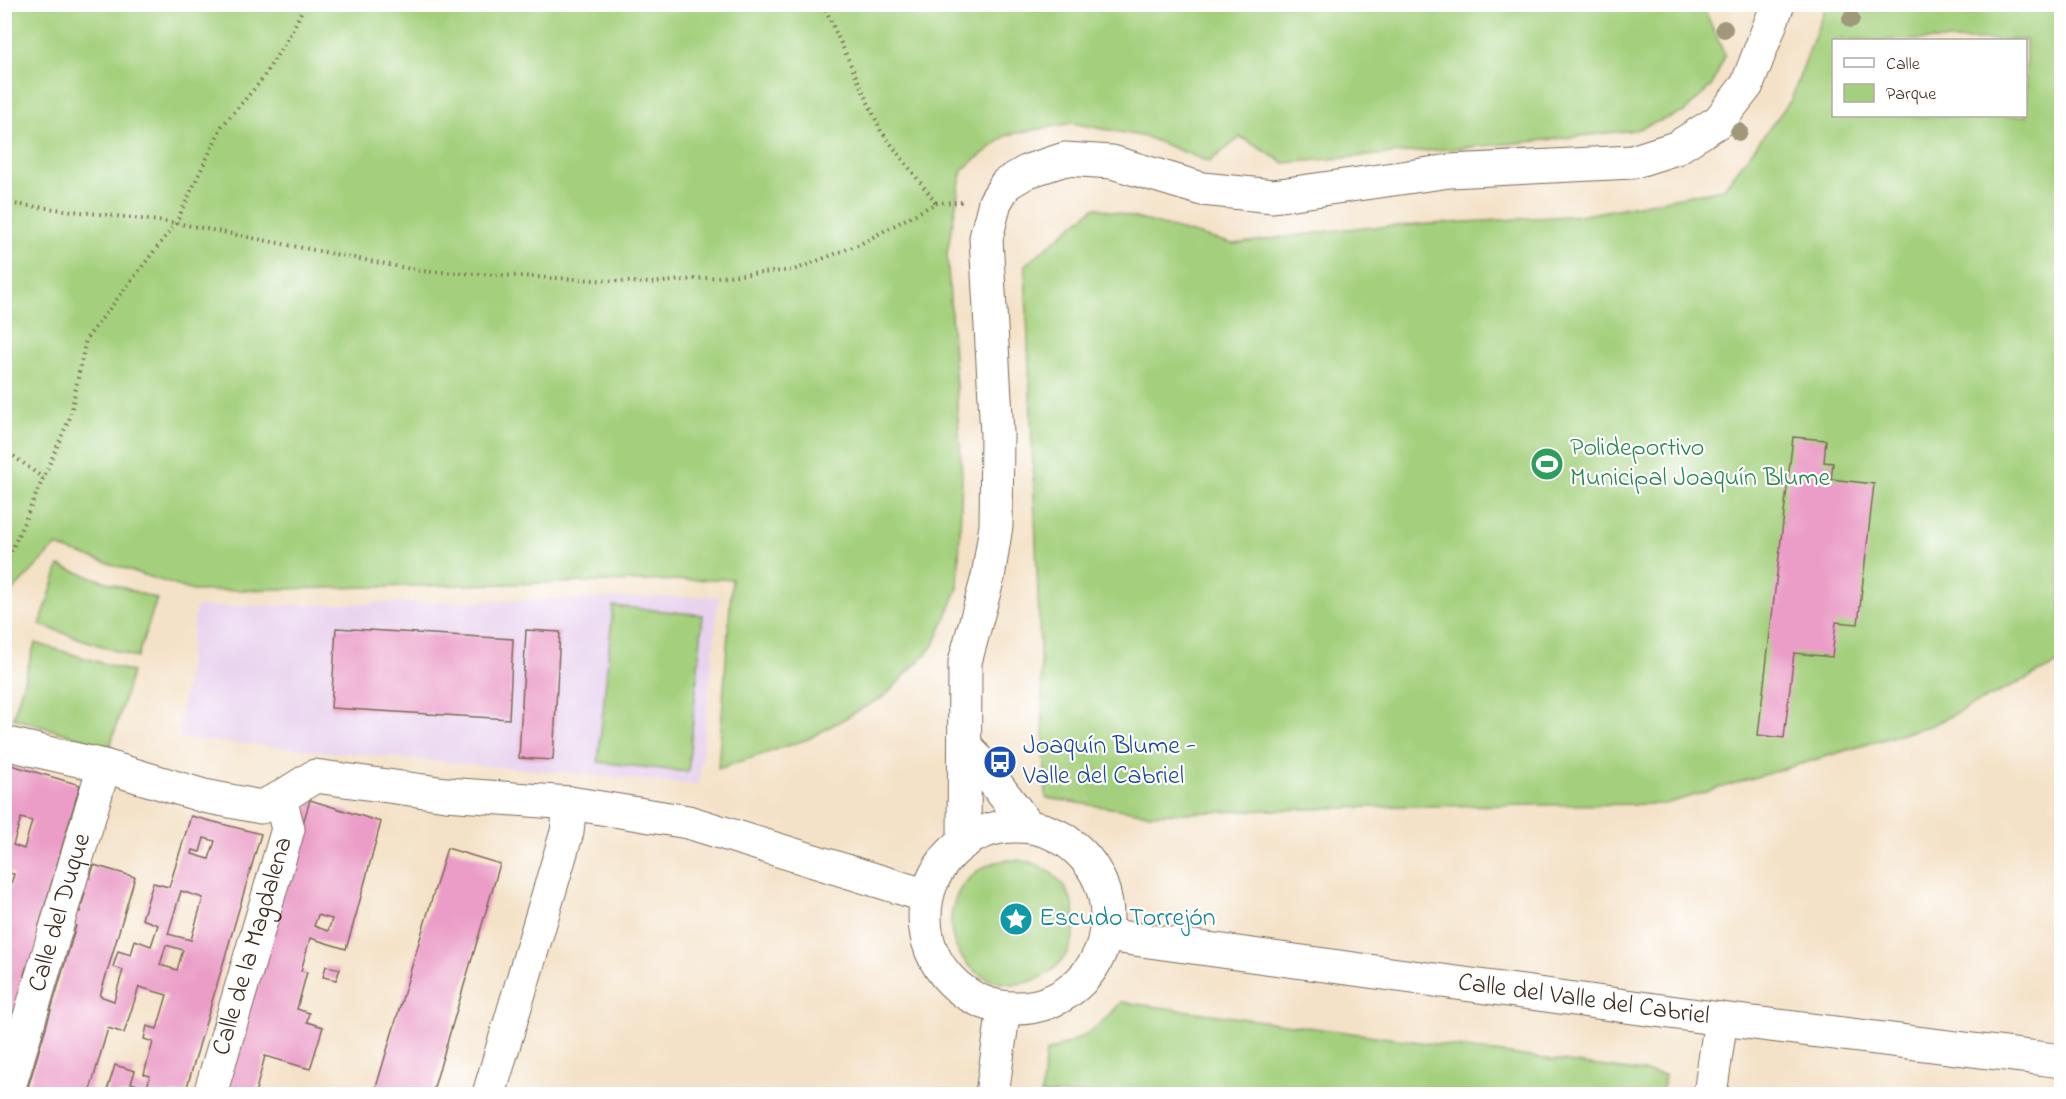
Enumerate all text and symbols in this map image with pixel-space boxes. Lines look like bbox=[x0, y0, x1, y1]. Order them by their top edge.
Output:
legend bbox=[1832, 39, 2027, 117]
text: Calle bbox=[1886, 52, 1921, 78]
text: Parque bbox=[1886, 82, 1937, 108]
place label: Polideportivo Municipal Joaquín Blume bbox=[1570, 430, 1830, 498]
sports icon: Polideportivo Municipal Joaquín Blume bbox=[1529, 446, 1565, 482]
place label: Joaquín Blume - Valle del Cabriel bbox=[1022, 728, 1196, 796]
bus stop icon: Joaquín Blume - Valle del Cabriel bbox=[982, 744, 1018, 780]
street label: Calle del Duque bbox=[19, 829, 102, 997]
street label: Calle de la Magdalena bbox=[203, 832, 304, 1060]
place label: Escudo Torrejón bbox=[1039, 900, 1216, 938]
place icon: Escudo Torrejón bbox=[998, 901, 1034, 937]
street label: Calle del Valle del Cabriel bbox=[1455, 964, 1712, 1036]

